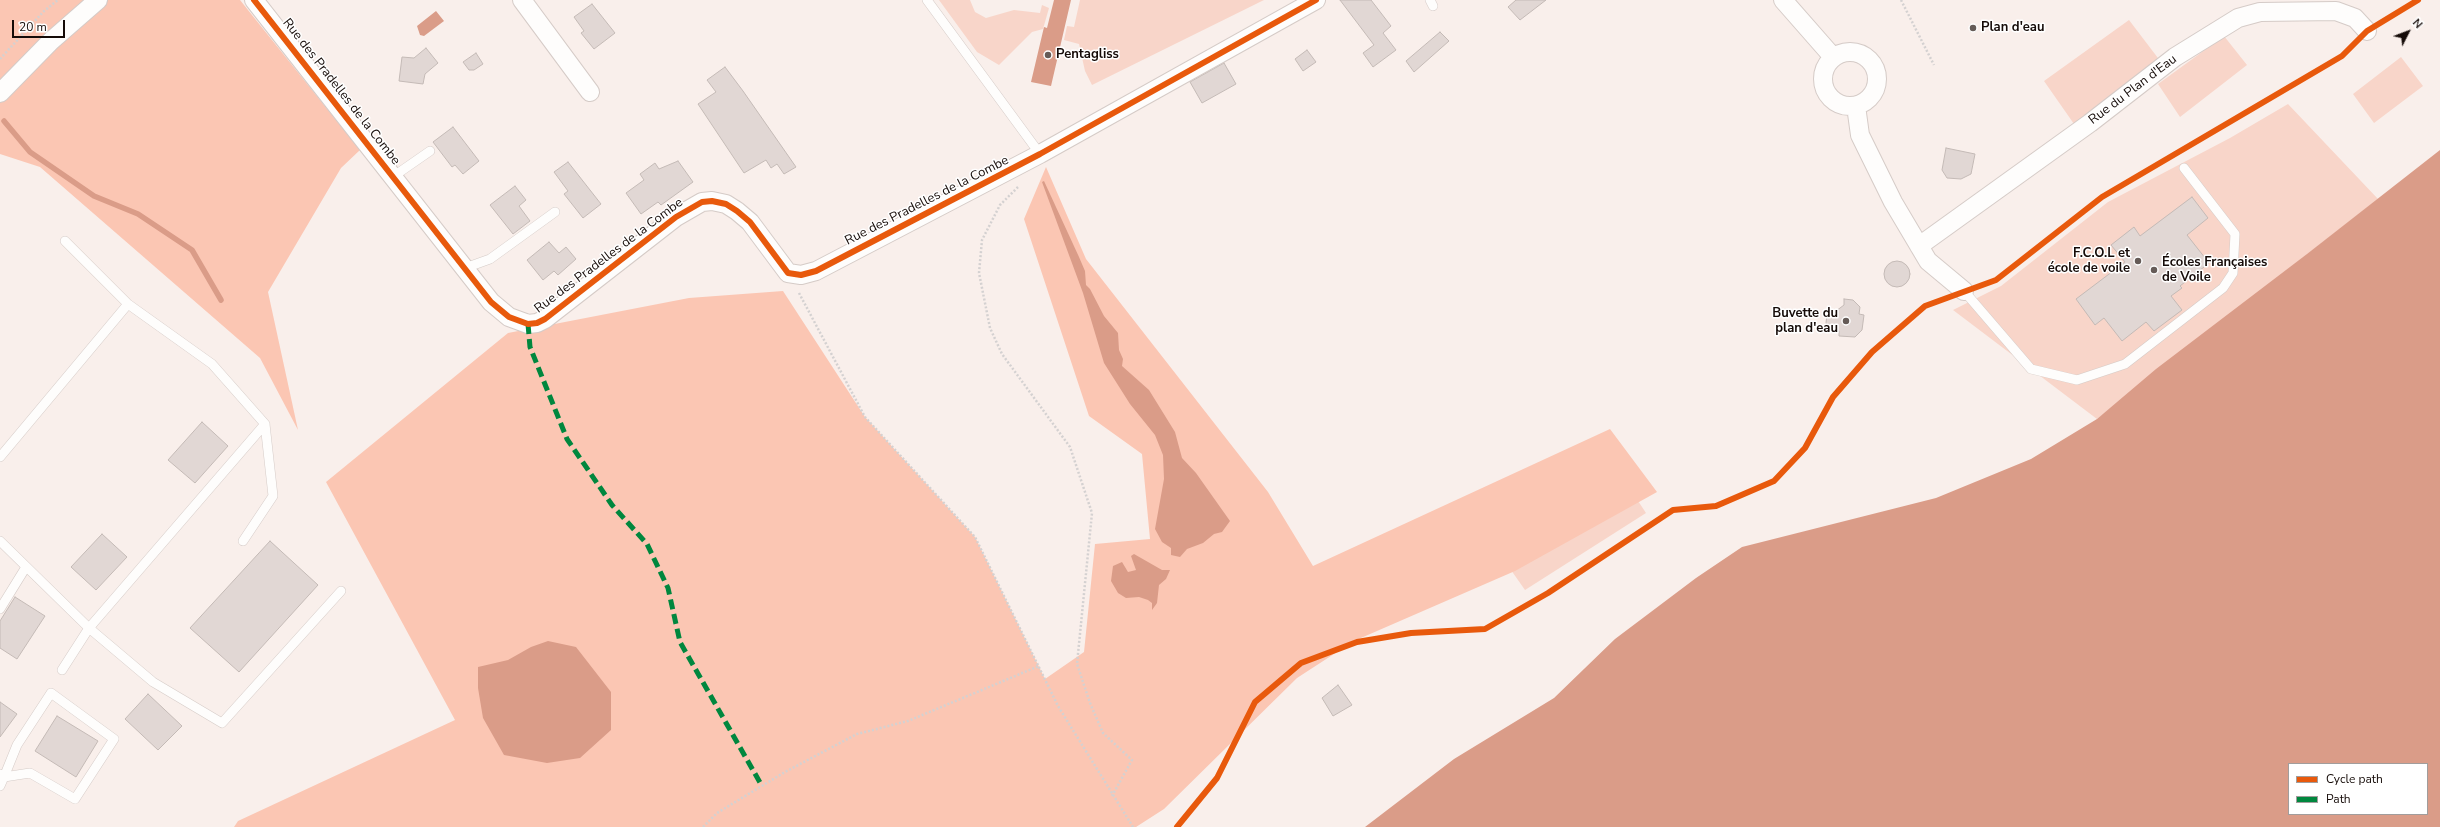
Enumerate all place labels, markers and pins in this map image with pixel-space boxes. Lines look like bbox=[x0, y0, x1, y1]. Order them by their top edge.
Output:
place label: Plan d'eau bbox=[1981, 20, 2044, 36]
marker: Plan d'eau bbox=[1968, 23, 1978, 33]
place label: Pentagliss bbox=[1056, 47, 1119, 63]
marker: Pentagliss bbox=[1043, 50, 1053, 60]
place label: F.C.O.L et école de voile bbox=[2048, 246, 2130, 277]
place label: Écoles Françaises de Voile bbox=[2162, 255, 2267, 286]
marker: F.C.O.L et école de voile bbox=[2133, 256, 2143, 266]
marker: Écoles Françaises de Voile bbox=[2149, 265, 2159, 275]
place label: Buvette du plan d'eau bbox=[1772, 306, 1838, 337]
marker: Buvette du plan d'eau bbox=[1841, 316, 1851, 326]

